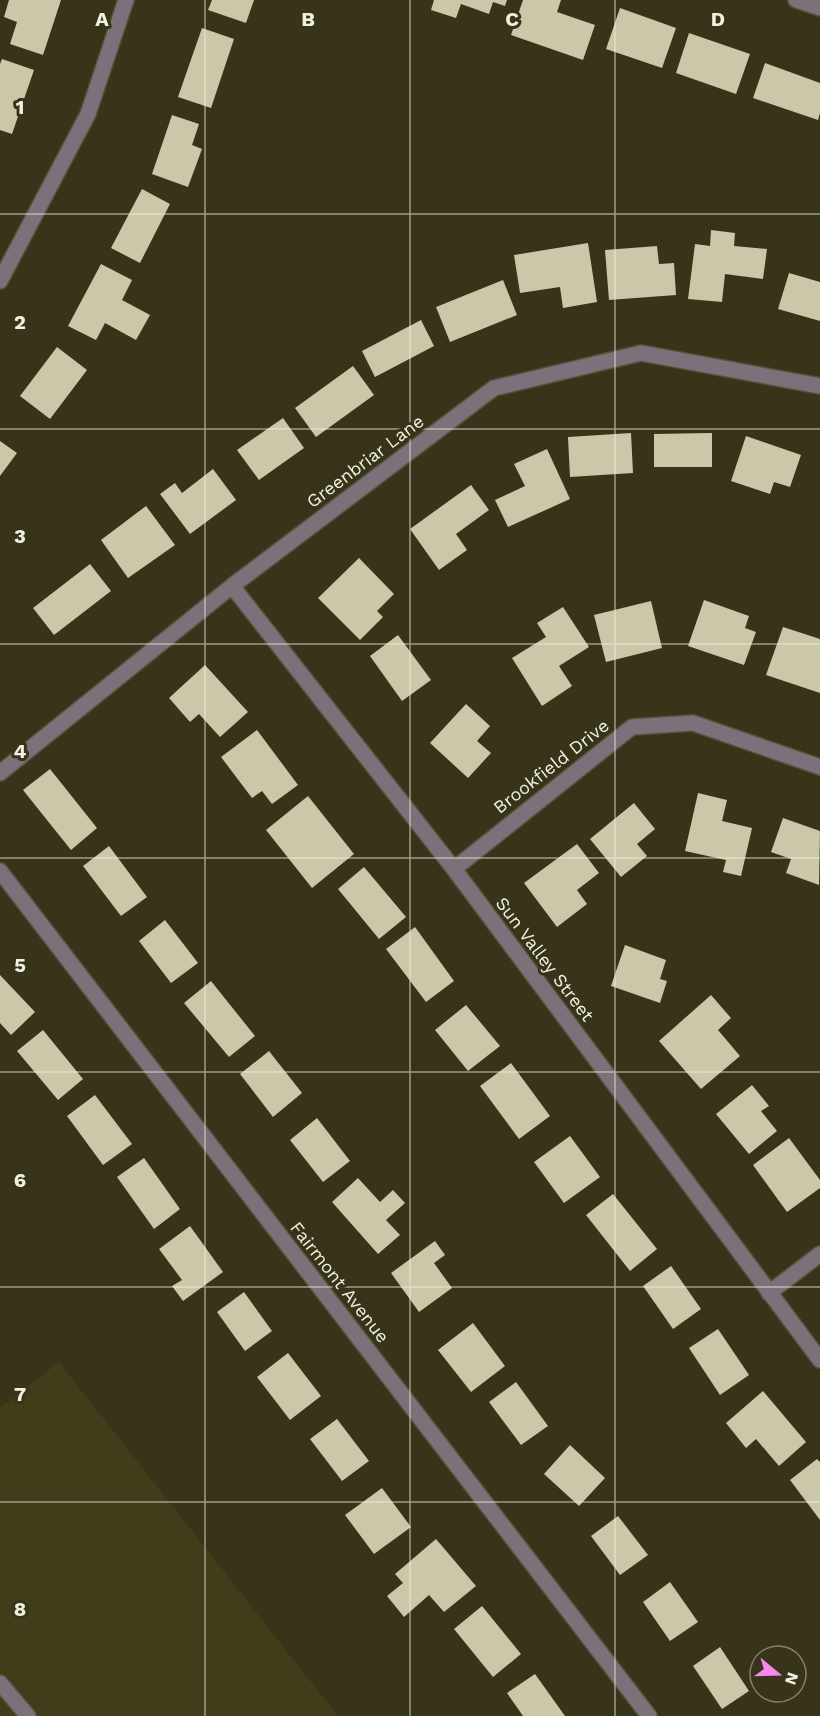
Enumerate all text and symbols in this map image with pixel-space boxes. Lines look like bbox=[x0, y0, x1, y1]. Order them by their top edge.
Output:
text: A bbox=[95, 7, 109, 31]
text: B bbox=[301, 7, 315, 31]
text: C bbox=[505, 7, 519, 31]
text: D bbox=[711, 7, 725, 31]
text: 1 bbox=[16, 95, 24, 119]
text: 2 bbox=[14, 310, 26, 334]
street label: Greenbriar Lane bbox=[302, 410, 428, 512]
text: 3 bbox=[14, 524, 26, 548]
street label: Brookfield Drive bbox=[489, 714, 613, 818]
text: 4 bbox=[14, 739, 27, 763]
street label: Sun Valley Street bbox=[491, 893, 599, 1026]
text: 5 bbox=[14, 953, 26, 977]
text: 6 bbox=[14, 1168, 26, 1192]
street label: Fairmont Avenue bbox=[286, 1217, 394, 1347]
text: 7 bbox=[14, 1382, 26, 1406]
text: 8 bbox=[14, 1597, 26, 1621]
north arrow bbox=[748, 1644, 808, 1704]
text: N bbox=[781, 1670, 803, 1687]

